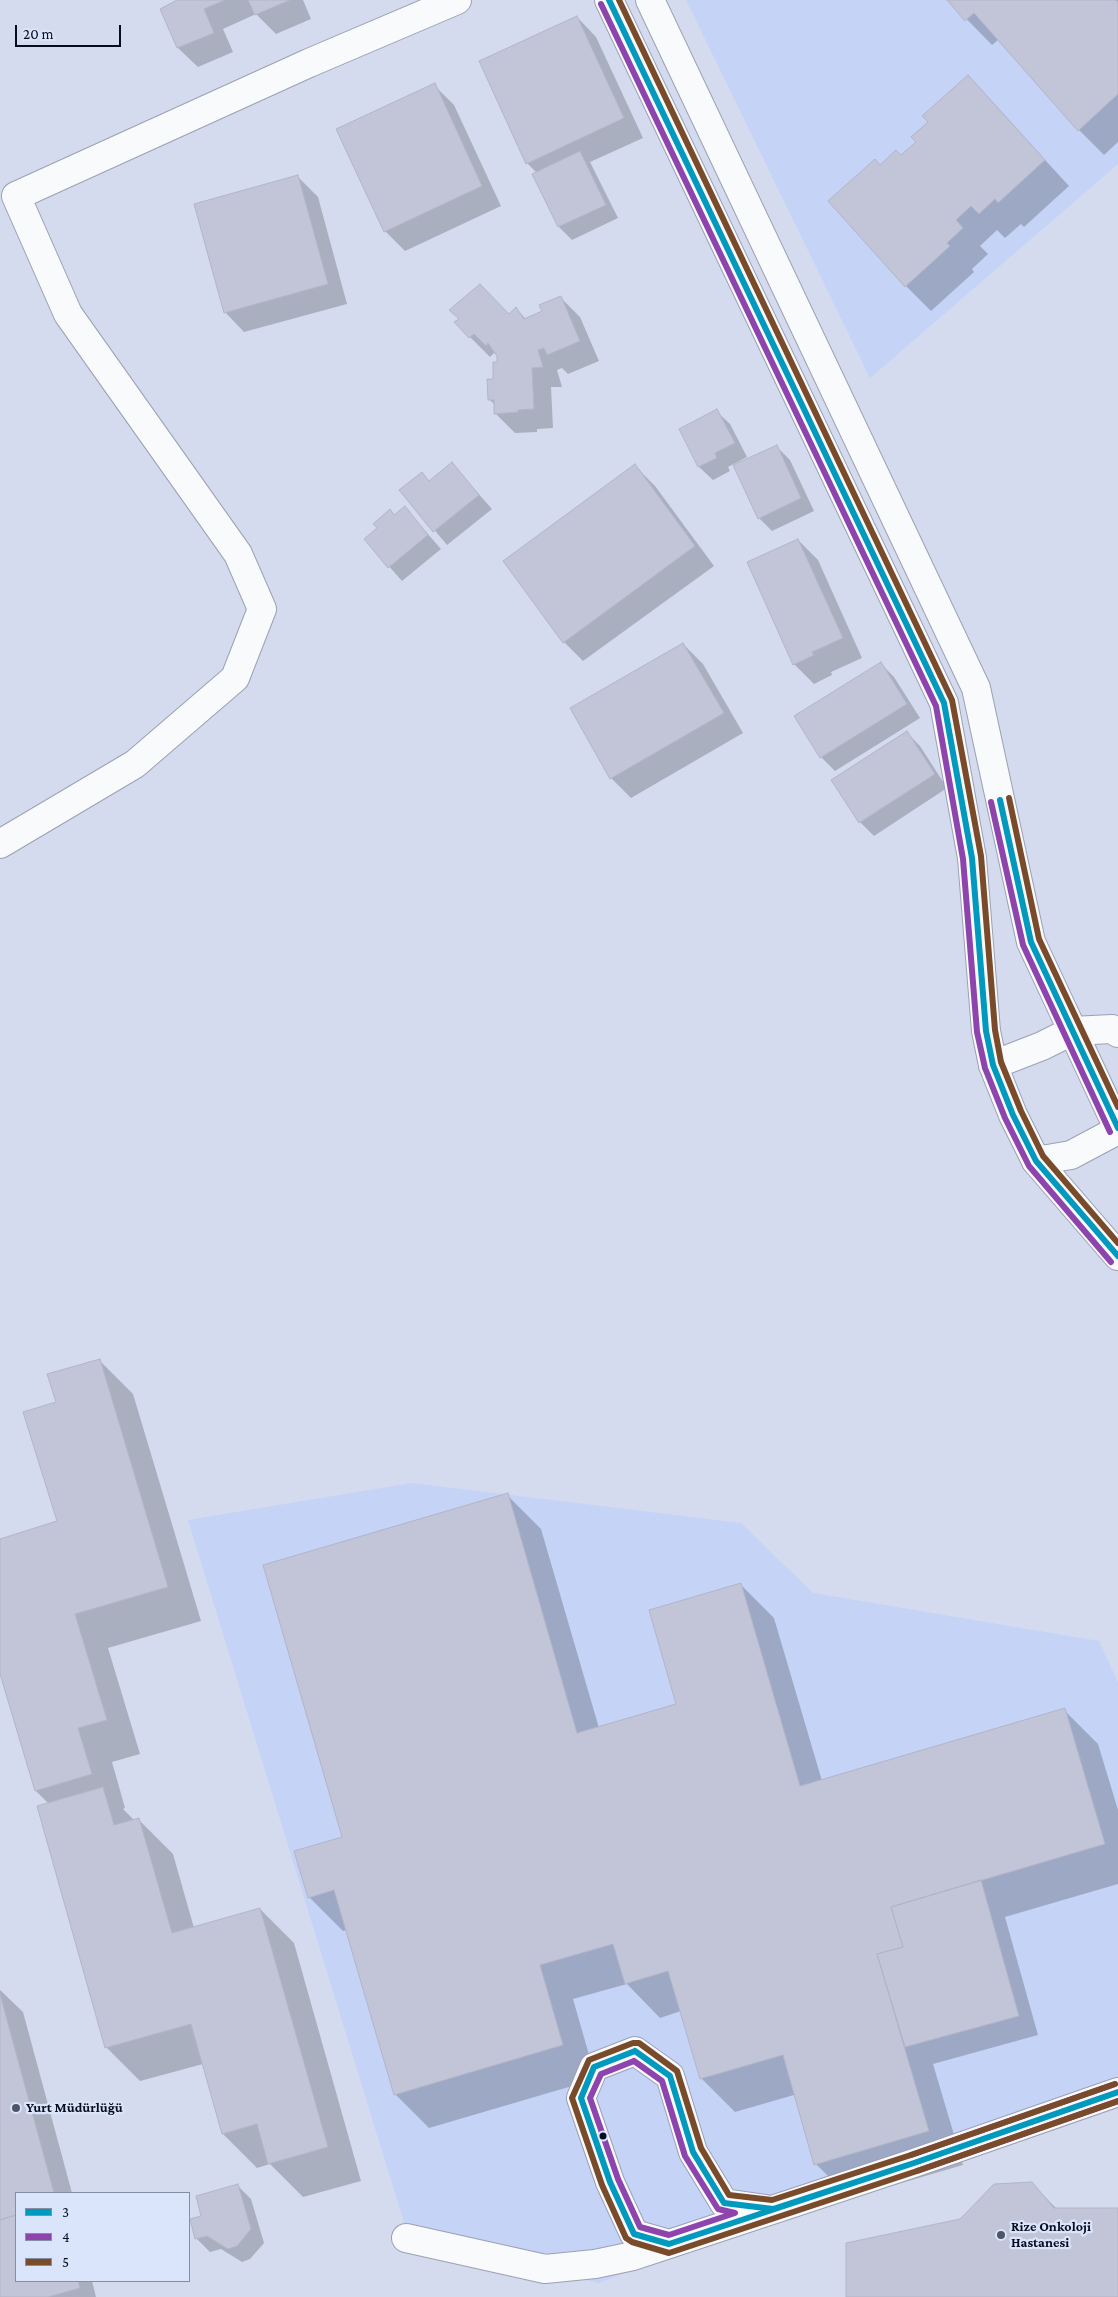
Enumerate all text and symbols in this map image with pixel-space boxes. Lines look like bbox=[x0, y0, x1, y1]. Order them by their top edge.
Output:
scale bar bbox=[18, 15, 124, 47]
text: 20 m bbox=[23, 26, 54, 42]
place label: Yurt Müdürlüğü bbox=[26, 2100, 123, 2116]
marker: Yurt Müdürlüğü bbox=[10, 2102, 22, 2114]
unlabelled marker bbox=[598, 2131, 608, 2141]
legend bbox=[15, 2192, 190, 2282]
text: 3 bbox=[62, 2204, 69, 2220]
place label: Rize Onkoloji Hastanesi bbox=[1011, 2219, 1091, 2252]
text: 4 bbox=[62, 2229, 70, 2245]
marker: Rize Onkoloji Hastanesi bbox=[995, 2229, 1007, 2241]
text: 5 bbox=[62, 2254, 69, 2270]

